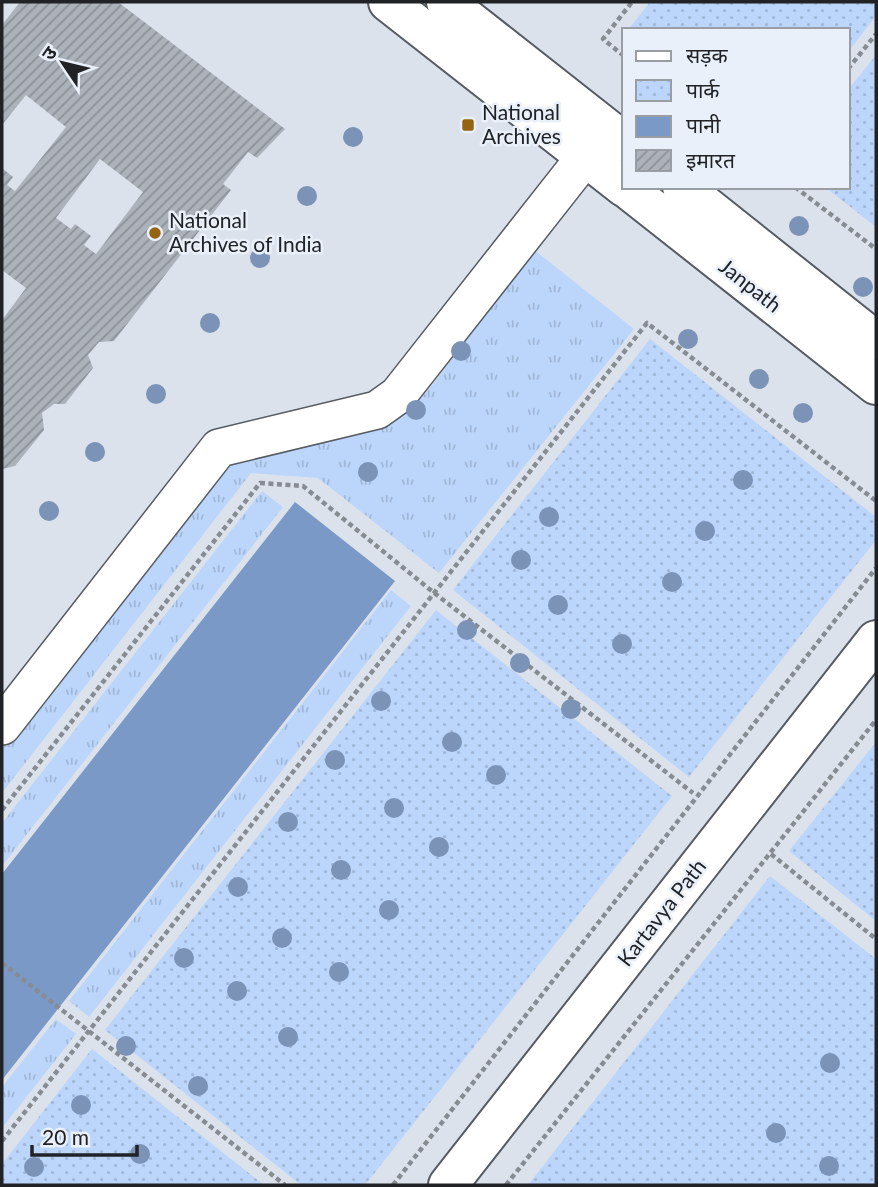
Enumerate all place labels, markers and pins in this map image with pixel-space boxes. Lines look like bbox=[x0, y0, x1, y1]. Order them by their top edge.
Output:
place label: National Archives bbox=[482, 99, 561, 148]
marker: National Archives bbox=[460, 117, 476, 133]
place label: National Archives of India bbox=[169, 207, 322, 256]
marker: National Archives of India bbox=[147, 225, 163, 241]

